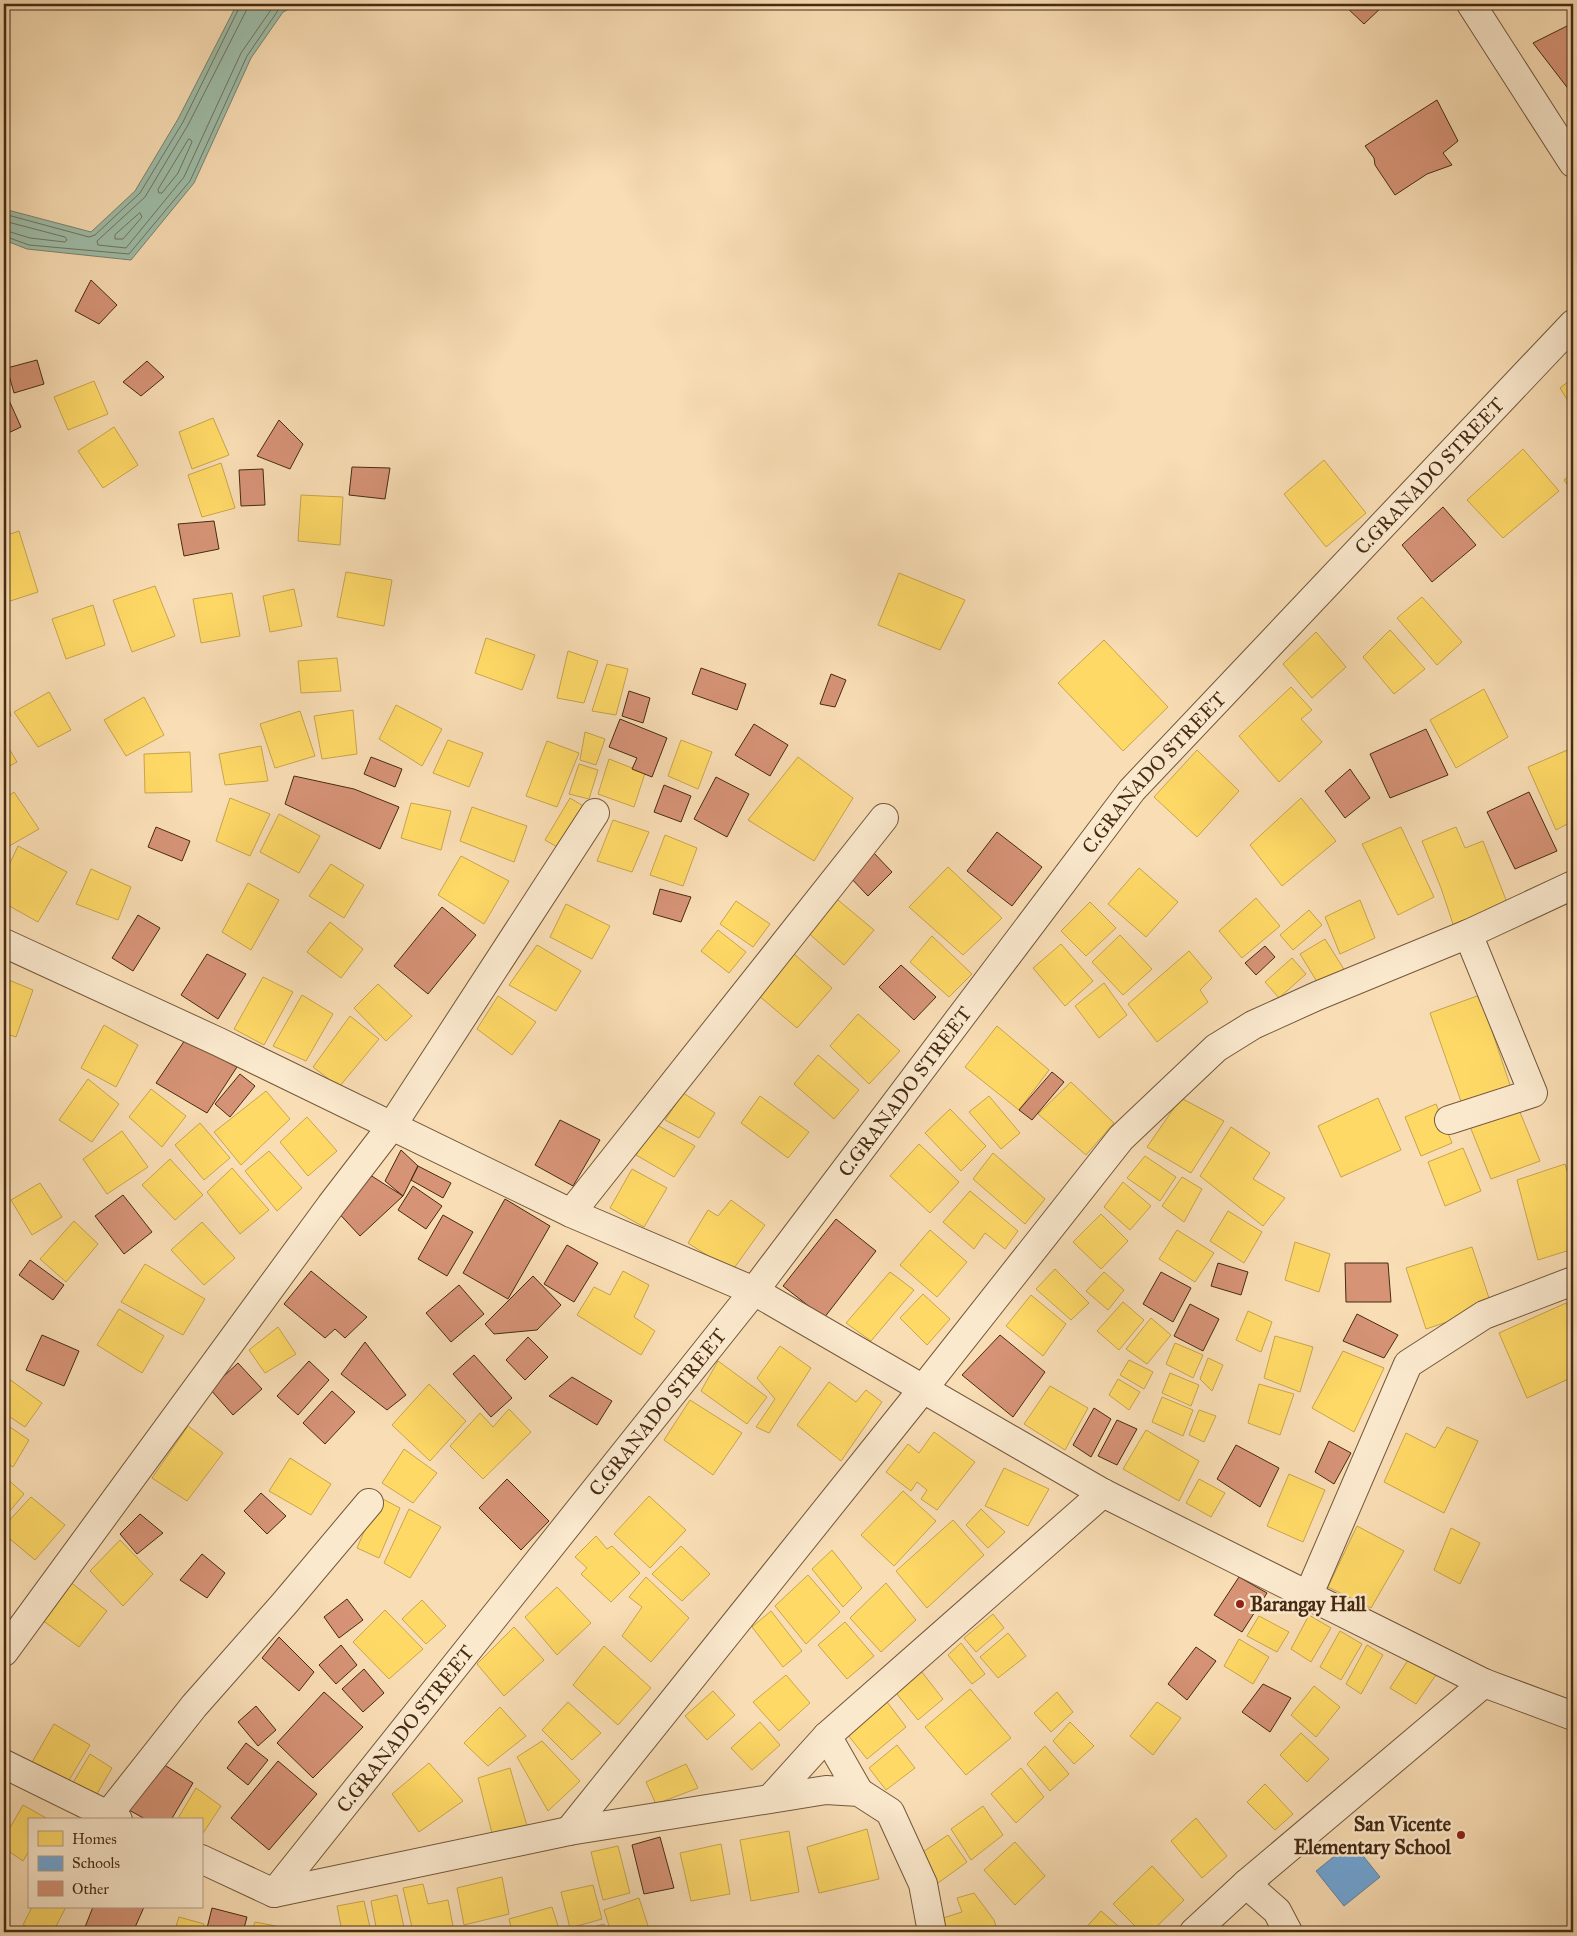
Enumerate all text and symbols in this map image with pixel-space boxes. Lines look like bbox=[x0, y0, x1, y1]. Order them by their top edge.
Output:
street label: C.GRANADO STREET bbox=[1349, 392, 1509, 559]
street label: C.GRANADO STREET bbox=[1077, 686, 1231, 858]
street label: C.GRANADO STREET bbox=[833, 1001, 977, 1181]
street label: C.GRANADO STREET bbox=[584, 1324, 731, 1501]
place label: Barangay Hall bbox=[1250, 1592, 1367, 1617]
marker: Barangay Hall bbox=[1234, 1598, 1246, 1610]
street label: C.GRANADO STREET bbox=[331, 1640, 479, 1817]
place label: San Vicente Elementary School bbox=[1294, 1812, 1452, 1860]
legend bbox=[28, 1818, 202, 1908]
marker: San Vicente Elementary School bbox=[1455, 1829, 1467, 1841]
text: Homes bbox=[72, 1830, 117, 1848]
text: Schools bbox=[72, 1854, 120, 1872]
text: Other bbox=[72, 1880, 109, 1898]

